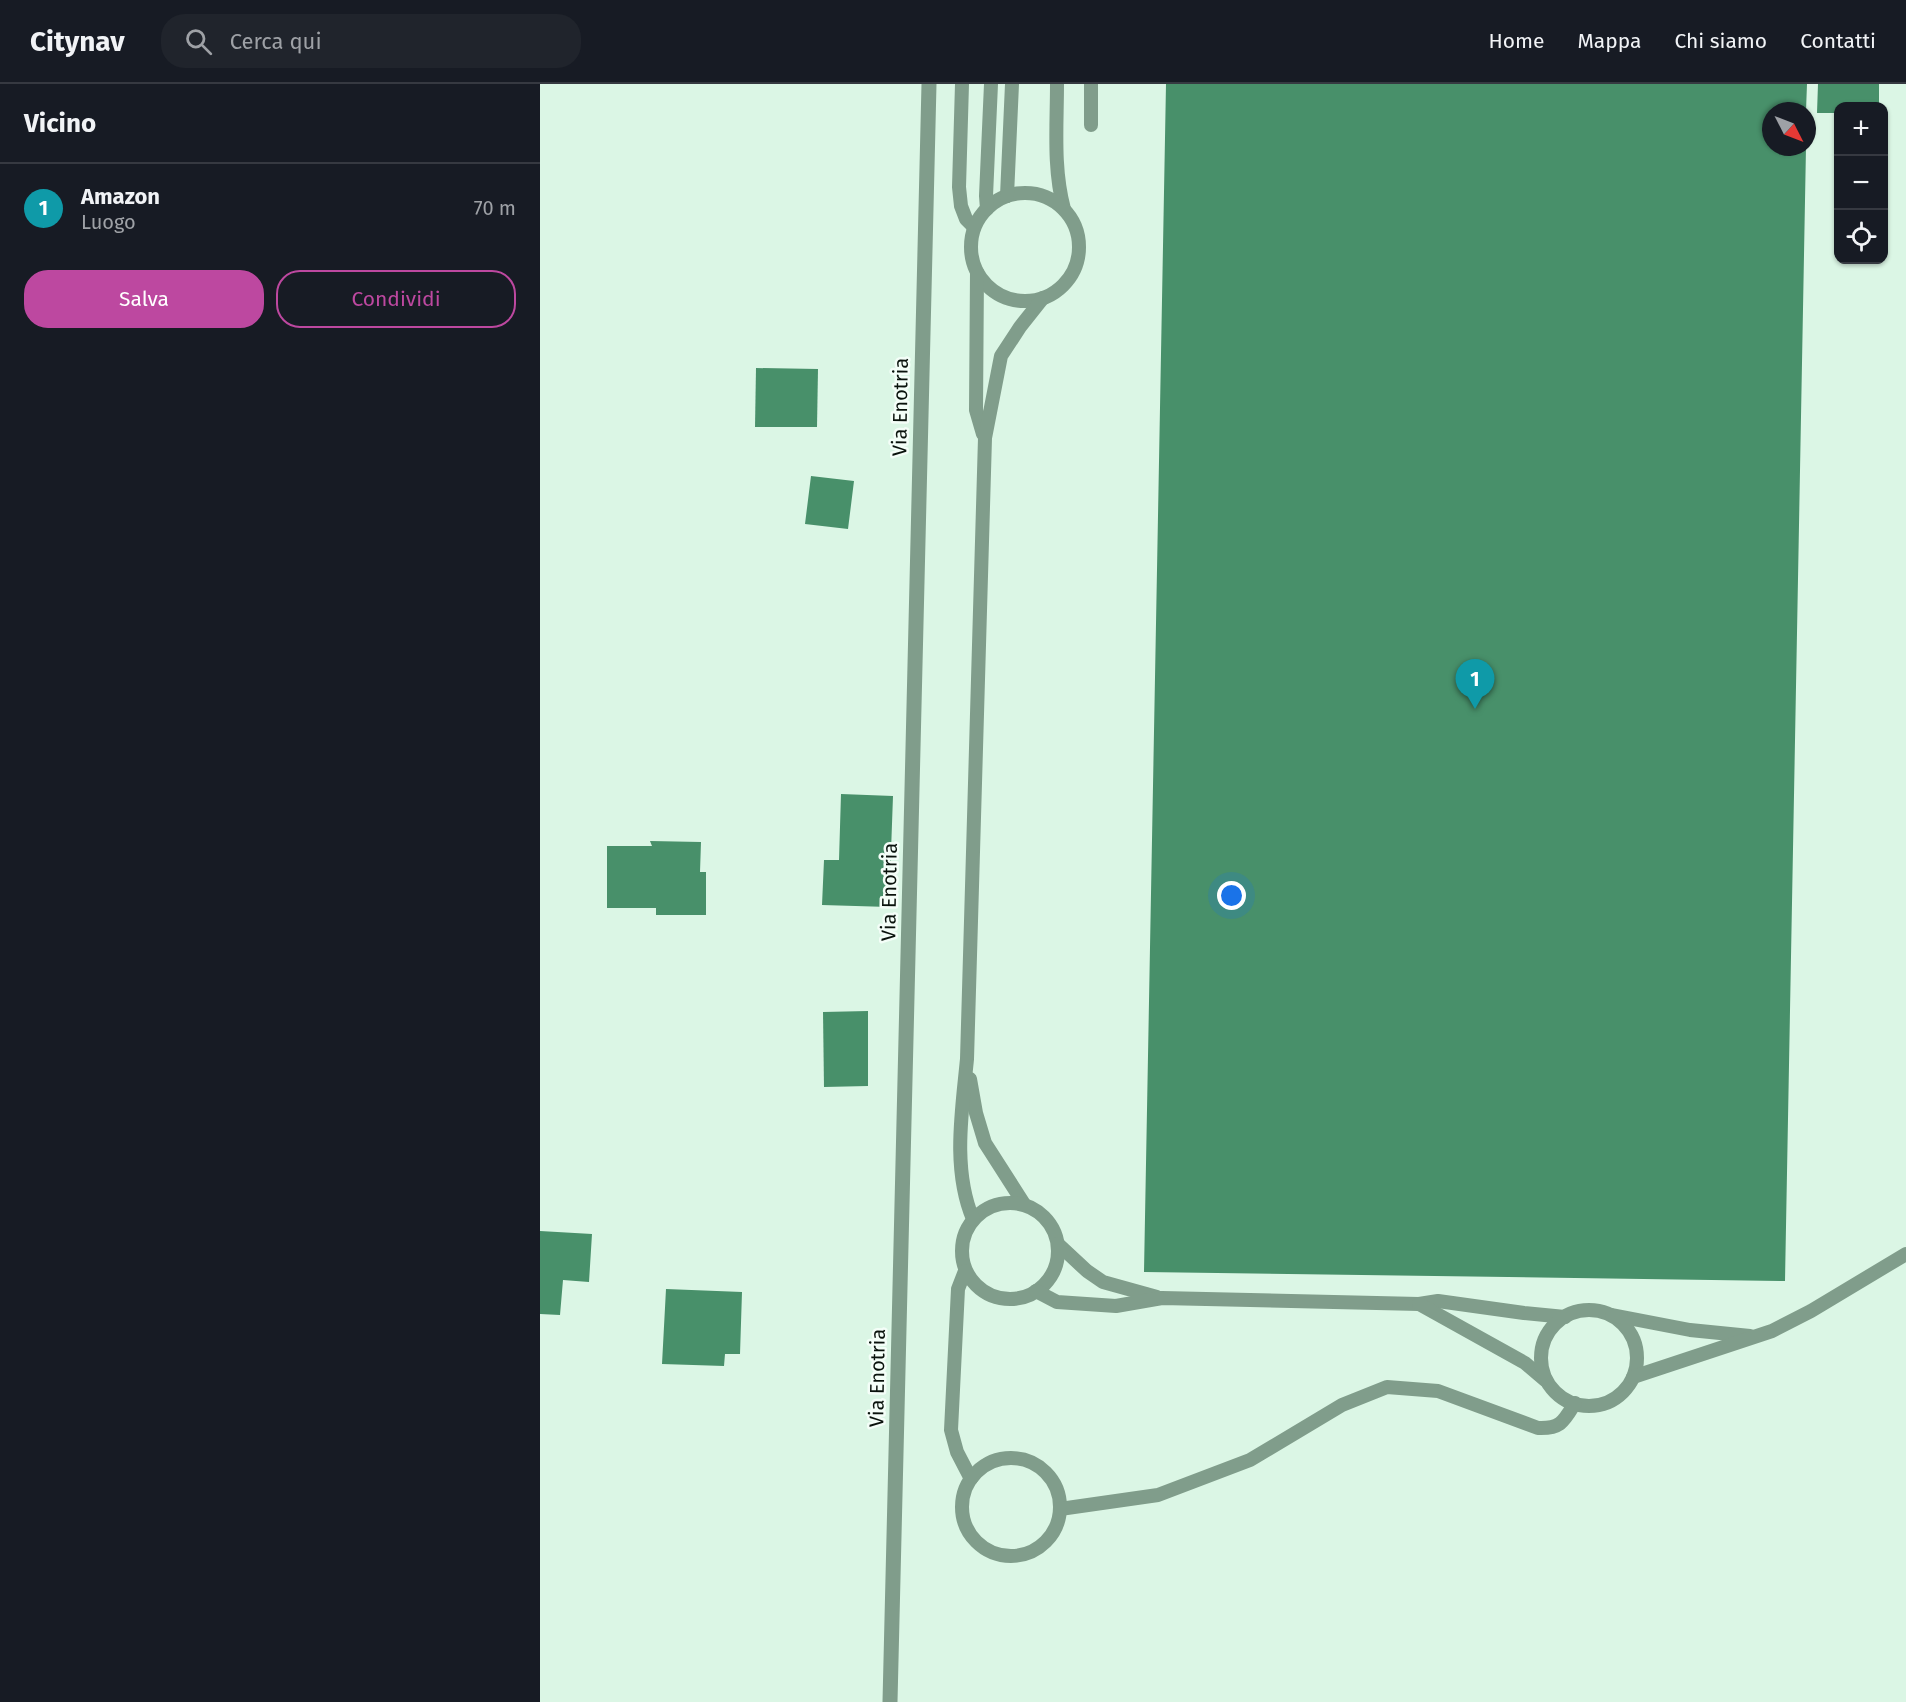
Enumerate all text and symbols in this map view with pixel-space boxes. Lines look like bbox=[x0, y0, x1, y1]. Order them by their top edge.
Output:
search box bbox=[161, 14, 581, 68]
text: Citynav bbox=[30, 25, 125, 58]
icon: search bbox=[182, 25, 215, 58]
text: Cerca qui bbox=[230, 28, 322, 55]
text: Home bbox=[1488, 28, 1544, 54]
text: Mappa bbox=[1577, 28, 1641, 54]
text: Chi siamo bbox=[1674, 28, 1767, 54]
text: Contatti bbox=[1800, 28, 1876, 54]
north arrow bbox=[1762, 102, 1816, 156]
map controls bbox=[1834, 102, 1888, 264]
button: + bbox=[1834, 102, 1888, 156]
text: Vicino bbox=[24, 108, 96, 139]
button: − bbox=[1834, 156, 1888, 210]
text: Amazon bbox=[81, 183, 160, 210]
text: 1 bbox=[39, 196, 48, 220]
text: 70 m bbox=[474, 196, 516, 220]
text: Luogo bbox=[81, 210, 136, 234]
button: locate bbox=[1834, 210, 1888, 264]
button: Salva bbox=[24, 270, 264, 328]
button: Condividi bbox=[276, 270, 516, 328]
street label: Via Enotria bbox=[887, 358, 913, 456]
pin: 1 bbox=[1456, 660, 1494, 709]
street label: Via Enotria bbox=[876, 843, 902, 941]
your location bbox=[1217, 881, 1246, 910]
street label: Via Enotria bbox=[864, 1329, 890, 1427]

